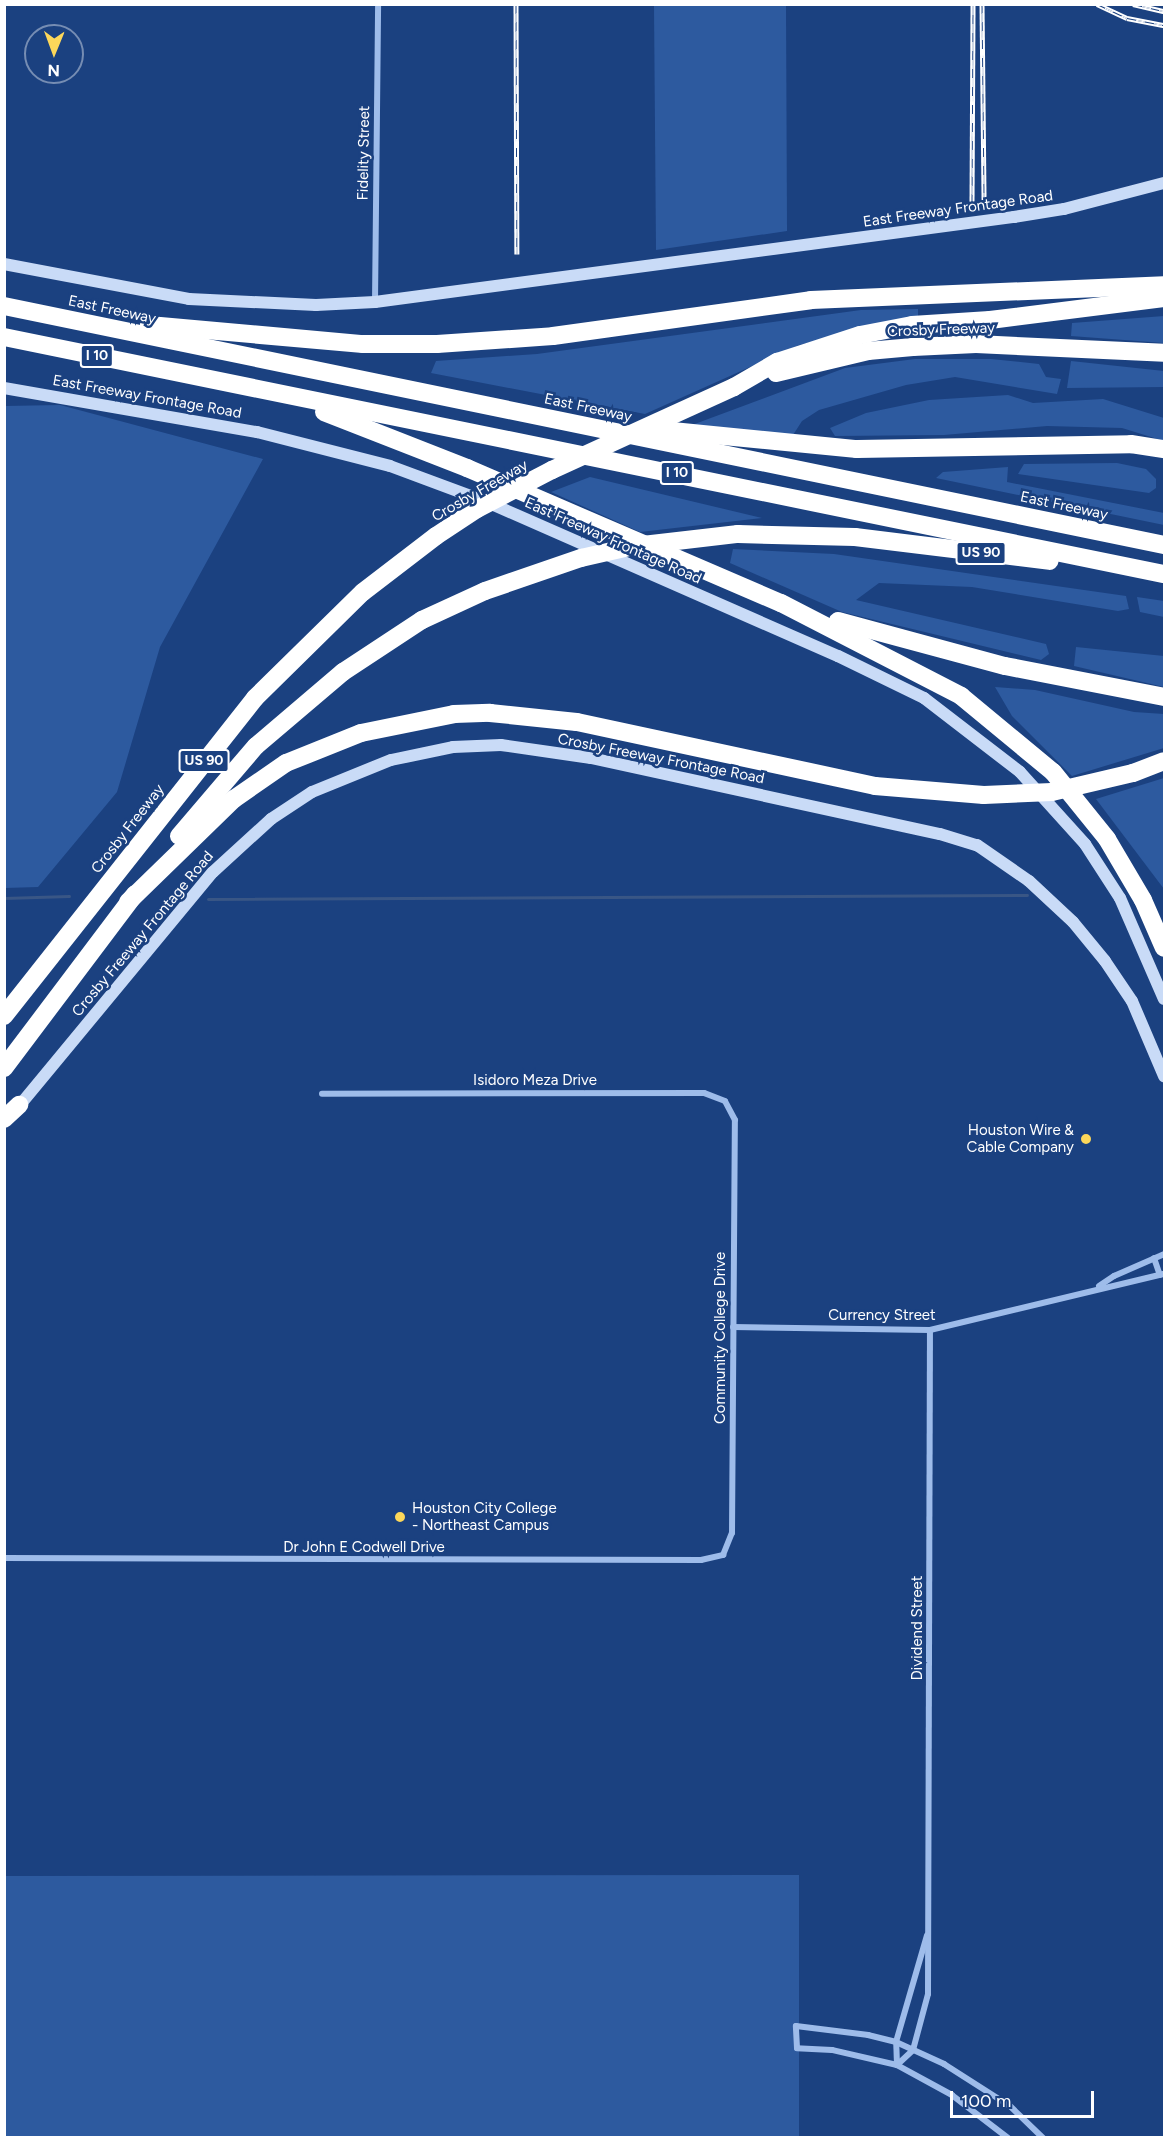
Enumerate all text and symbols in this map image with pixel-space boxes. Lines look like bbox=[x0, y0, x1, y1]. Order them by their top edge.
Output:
north arrow bbox=[24, 24, 84, 84]
text: N bbox=[47, 61, 60, 80]
street label: Fidelity Street bbox=[354, 106, 374, 200]
street label: East Freeway Frontage Road bbox=[862, 187, 1054, 231]
street label: East Freeway bbox=[67, 292, 157, 328]
street label: Crosby Freeway bbox=[887, 319, 995, 341]
road number: I 10 bbox=[79, 345, 115, 367]
street label: East Freeway Frontage Road bbox=[51, 372, 243, 422]
street label: East Freeway bbox=[543, 390, 633, 426]
street label: Crosby Freeway bbox=[429, 456, 531, 526]
road number: I 10 bbox=[659, 462, 695, 484]
street label: East Freeway bbox=[1019, 488, 1109, 524]
street label: East Freeway Frontage Road bbox=[522, 494, 704, 588]
road number: US 90 bbox=[956, 542, 1006, 564]
street label: Crosby Freeway Frontage Road bbox=[556, 730, 766, 788]
road number: US 90 bbox=[178, 750, 230, 772]
street label: Crosby Freeway bbox=[88, 781, 168, 877]
street label: Crosby Freeway Frontage Road bbox=[68, 848, 218, 1020]
street label: Isidoro Meza Drive bbox=[473, 1072, 597, 1090]
place label: Houston Wire & Cable Company bbox=[967, 1121, 1074, 1156]
marker: Houston Wire & Cable Company bbox=[1079, 1132, 1093, 1146]
street label: Community College Drive bbox=[712, 1252, 730, 1424]
street label: Currency Street bbox=[828, 1307, 936, 1325]
place label: Houston City College - Northeast Campus bbox=[412, 1499, 557, 1534]
marker: Houston City College - Northeast Campus bbox=[393, 1510, 407, 1524]
street label: Dr John E Codwell Drive bbox=[283, 1539, 445, 1557]
street label: Dividend Street bbox=[909, 1576, 927, 1680]
scale bar bbox=[953, 2079, 1097, 2117]
text: 100 m bbox=[961, 2090, 1011, 2112]

